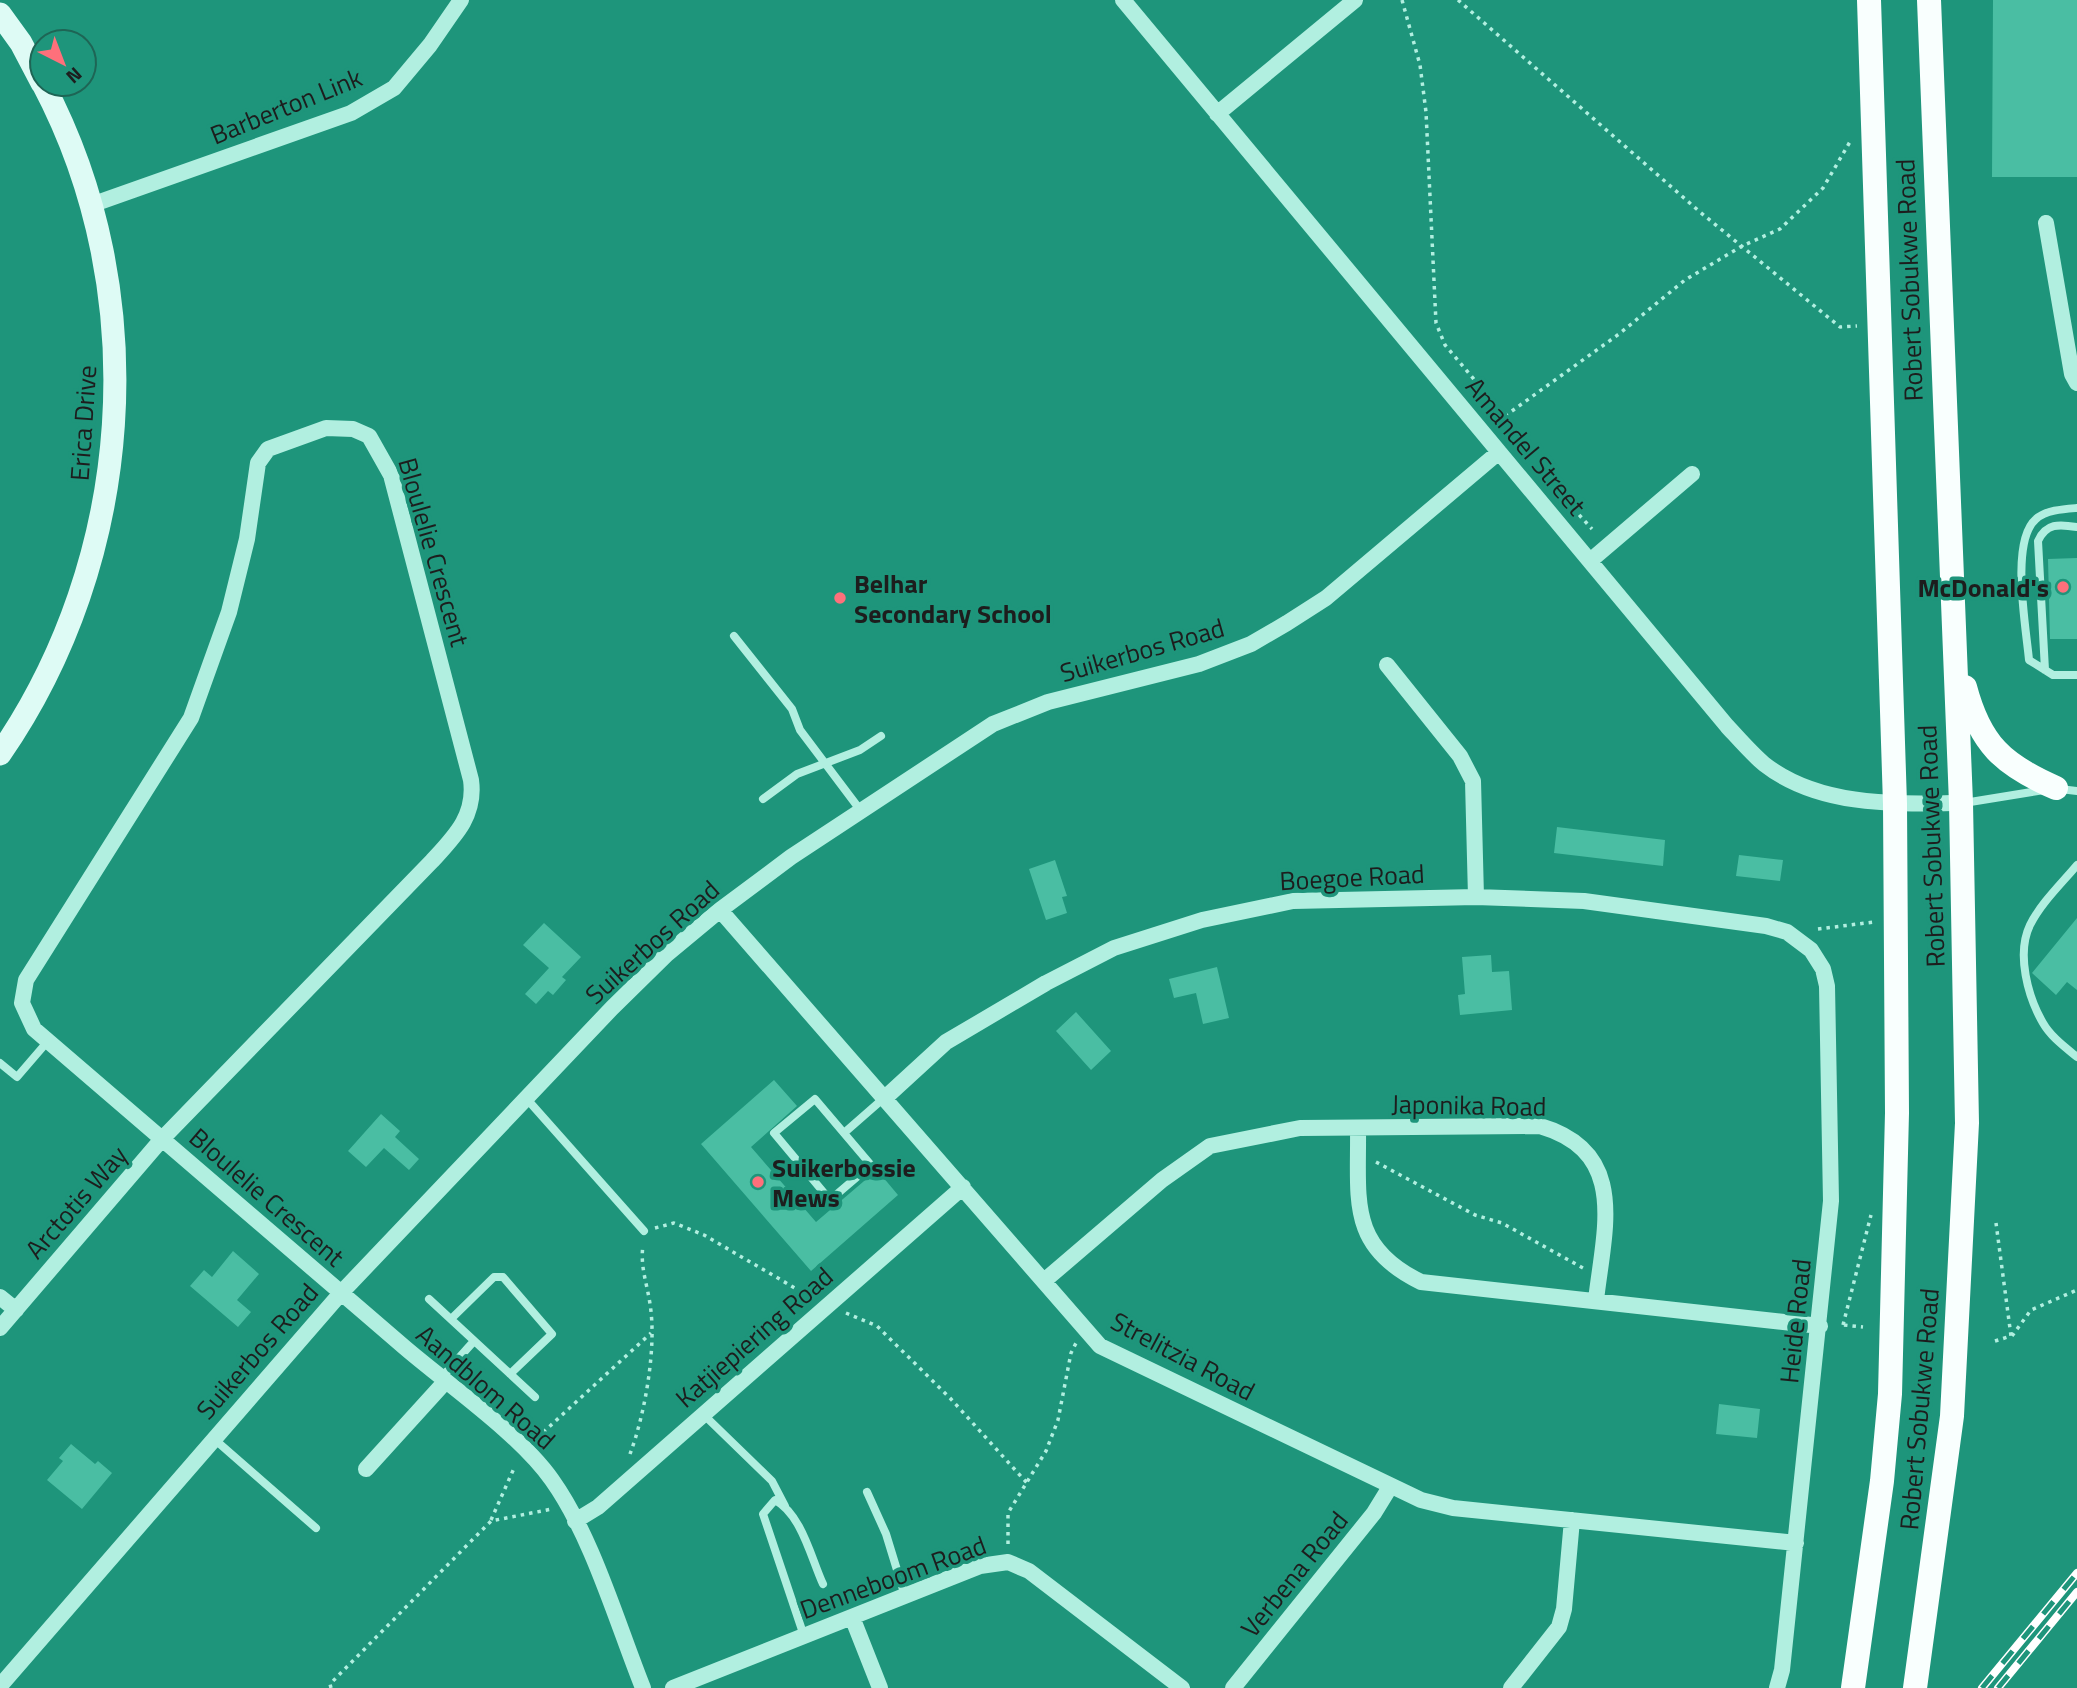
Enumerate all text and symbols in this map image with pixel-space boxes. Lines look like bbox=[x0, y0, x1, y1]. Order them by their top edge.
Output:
north arrow bbox=[28, 28, 98, 98]
street label: Barberton Link bbox=[204, 58, 368, 154]
text: N bbox=[60, 61, 89, 91]
street label: Robert Sobukwe Road bbox=[1885, 158, 1933, 402]
street label: Erica Drive bbox=[60, 364, 106, 482]
street label: Amandel Street bbox=[1456, 368, 1596, 524]
street label: Bloulelie Crescent bbox=[388, 453, 480, 651]
place label: Belhar Secondary School bbox=[854, 564, 1052, 633]
place label: McDonald's bbox=[1917, 568, 2049, 607]
marker: McDonald's bbox=[2055, 579, 2071, 595]
marker: Belhar Secondary School bbox=[832, 590, 848, 606]
street label: Suikerbos Road bbox=[1055, 608, 1229, 692]
street label: Robert Sobukwe Road bbox=[1907, 724, 1955, 968]
street label: Boegoe Road bbox=[1279, 854, 1425, 900]
street label: Suikerbos Road bbox=[576, 871, 728, 1013]
street label: Japonika Road bbox=[1391, 1084, 1547, 1126]
street label: Bloulelie Crescent bbox=[181, 1118, 353, 1276]
street label: Arctotis Way bbox=[16, 1137, 136, 1267]
place label: Suikerbossie Mews bbox=[772, 1148, 916, 1217]
marker: Suikerbossie Mews bbox=[750, 1174, 766, 1190]
street label: Katjiepiering Road bbox=[666, 1257, 842, 1417]
street label: Heide Road bbox=[1769, 1257, 1821, 1385]
street label: Suikerbos Road bbox=[187, 1274, 327, 1428]
street label: Robert Sobukwe Road bbox=[1889, 1286, 1949, 1532]
street label: Strelitzia Road bbox=[1104, 1302, 1262, 1410]
street label: Aandblom Road bbox=[408, 1315, 564, 1459]
street label: Verbena Road bbox=[1231, 1503, 1357, 1645]
street label: Denneboom Road bbox=[794, 1525, 992, 1629]

